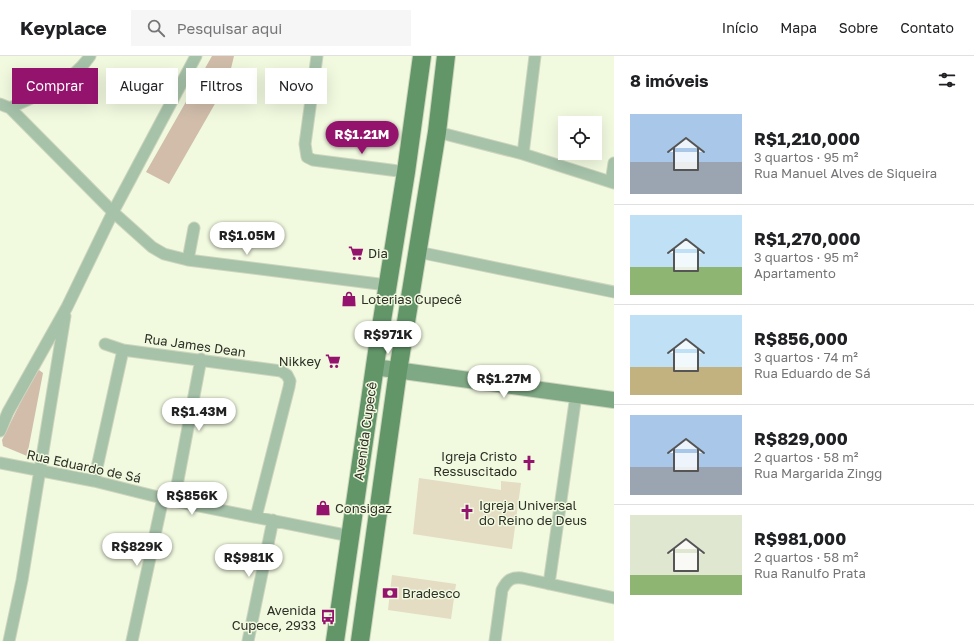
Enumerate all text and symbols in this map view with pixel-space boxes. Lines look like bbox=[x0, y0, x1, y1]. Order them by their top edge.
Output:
search box bbox=[131, 10, 411, 46]
text: Keyplace bbox=[20, 16, 107, 39]
icon: search bbox=[145, 17, 167, 39]
text: Pesquisar aqui bbox=[177, 19, 282, 37]
text: Início bbox=[722, 19, 758, 36]
text: Mapa bbox=[780, 19, 817, 36]
text: Sobre bbox=[839, 19, 878, 36]
text: Contato bbox=[900, 19, 954, 36]
chip: Comprar bbox=[12, 68, 98, 104]
chip: Alugar bbox=[106, 68, 178, 104]
chip: Filtros bbox=[186, 68, 257, 104]
chip: Novo bbox=[265, 68, 327, 104]
icon: filters bbox=[936, 69, 958, 91]
text: 8 imóveis bbox=[630, 70, 709, 91]
map controls bbox=[558, 116, 602, 160]
button: locate bbox=[558, 116, 602, 160]
pin: R$1.21M bbox=[325, 121, 399, 155]
text: R$1.21M bbox=[335, 126, 389, 142]
text: R$1,210,000 bbox=[754, 128, 860, 149]
icon: home bbox=[662, 130, 710, 178]
text: 3 quartos · 95 m² bbox=[754, 149, 859, 165]
text: Rua Manuel Alves de Siqueira bbox=[754, 165, 937, 181]
pin: R$1.05M bbox=[210, 222, 284, 256]
text: R$1.05M bbox=[219, 227, 275, 243]
text: R$1,270,000 bbox=[754, 228, 861, 249]
icon: home bbox=[662, 231, 710, 279]
supermarket icon: Dia bbox=[347, 244, 365, 262]
place label: Dia bbox=[368, 245, 388, 261]
text: 3 quartos · 95 m² bbox=[754, 249, 859, 265]
text: Apartamento bbox=[754, 265, 836, 281]
shop icon: Loterias Cupecê bbox=[340, 290, 358, 308]
place label: Loterias Cupecê bbox=[361, 291, 462, 307]
pin: R$971K bbox=[355, 321, 421, 355]
text: R$971K bbox=[363, 326, 413, 342]
text: R$856,000 bbox=[754, 328, 848, 349]
street label: Rua James Dean bbox=[143, 330, 247, 360]
icon: home bbox=[662, 331, 710, 379]
text: 3 quartos · 74 m² bbox=[754, 349, 858, 365]
supermarket icon: Nikkey bbox=[324, 352, 342, 370]
place label: Nikkey bbox=[279, 353, 322, 369]
pin: R$1.27M bbox=[467, 365, 541, 399]
text: Rua Eduardo de Sá bbox=[754, 365, 870, 381]
text: R$1.27M bbox=[476, 370, 532, 386]
street label: Avenida Cupecê bbox=[350, 381, 380, 481]
pin: R$1.43M bbox=[162, 398, 236, 432]
text: R$1.43M bbox=[171, 403, 227, 419]
text: R$829,000 bbox=[754, 428, 848, 449]
icon: home bbox=[662, 431, 710, 479]
street label: Rua Eduardo de Sá bbox=[25, 446, 143, 486]
place label: Igreja Cristo Ressuscitado bbox=[433, 448, 517, 479]
text: 2 quartos · 58 m² bbox=[754, 449, 859, 465]
church icon: Igreja Cristo Ressuscitado bbox=[520, 454, 538, 472]
text: Rua Margarida Zingg bbox=[754, 465, 882, 481]
pin: R$856K bbox=[159, 482, 225, 516]
text: R$856K bbox=[166, 487, 218, 503]
place label: Igreja Universal do Reino de Deus bbox=[479, 497, 587, 528]
shop icon: Consigaz bbox=[314, 499, 332, 517]
place label: Consigaz bbox=[335, 500, 392, 516]
church icon: Igreja Universal do Reino de Deus bbox=[458, 503, 476, 521]
text: R$981,000 bbox=[754, 528, 846, 549]
icon: home bbox=[662, 531, 710, 579]
pin: R$829K bbox=[104, 533, 170, 567]
text: R$829K bbox=[111, 538, 163, 554]
pin: R$981K bbox=[216, 544, 282, 578]
text: R$981K bbox=[224, 549, 274, 565]
text: 2 quartos · 58 m² bbox=[754, 549, 859, 565]
text: Rua Ranulfo Prata bbox=[754, 565, 866, 581]
bank icon: Bradesco bbox=[381, 584, 399, 602]
place label: Bradesco bbox=[402, 585, 461, 601]
place label: Avenida Cupece, 2933 bbox=[232, 602, 316, 633]
bus stop icon: Avenida Cupece, 2933 bbox=[319, 608, 337, 626]

